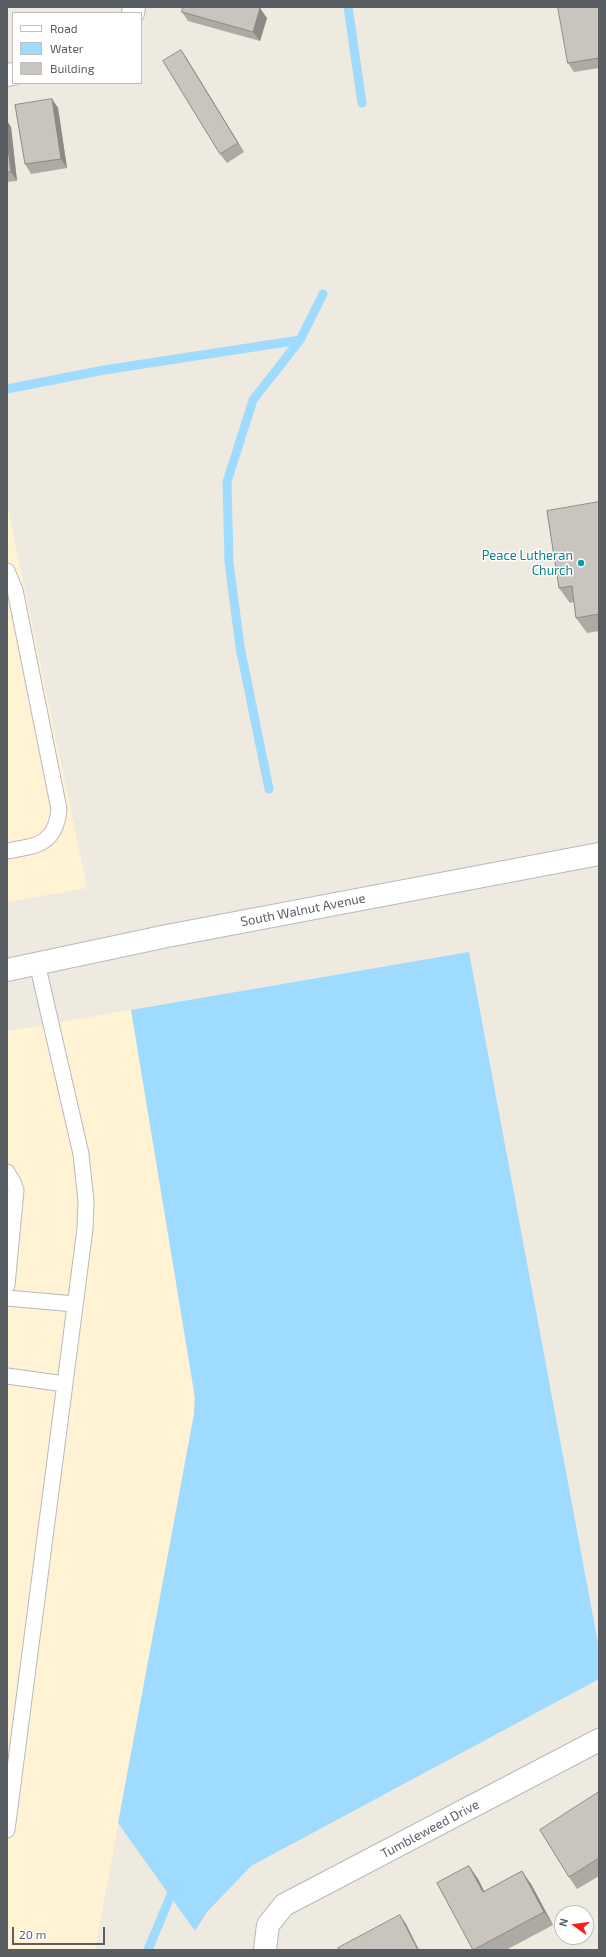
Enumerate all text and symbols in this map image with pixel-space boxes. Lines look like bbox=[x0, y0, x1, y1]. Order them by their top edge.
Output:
legend bbox=[12, 12, 142, 84]
text: Road bbox=[50, 21, 78, 35]
text: Water bbox=[50, 41, 84, 55]
text: Building bbox=[50, 61, 94, 75]
place label: Peace Lutheran Church bbox=[482, 548, 573, 579]
marker: Peace Lutheran Church bbox=[576, 558, 586, 568]
street label: South Walnut Avenue bbox=[239, 890, 367, 930]
street label: Tumbleweed Drive bbox=[378, 1796, 482, 1862]
north arrow bbox=[554, 1905, 594, 1945]
text: N bbox=[556, 1917, 570, 1928]
scale bar bbox=[14, 1919, 107, 1945]
text: 20 m bbox=[19, 1927, 46, 1941]

